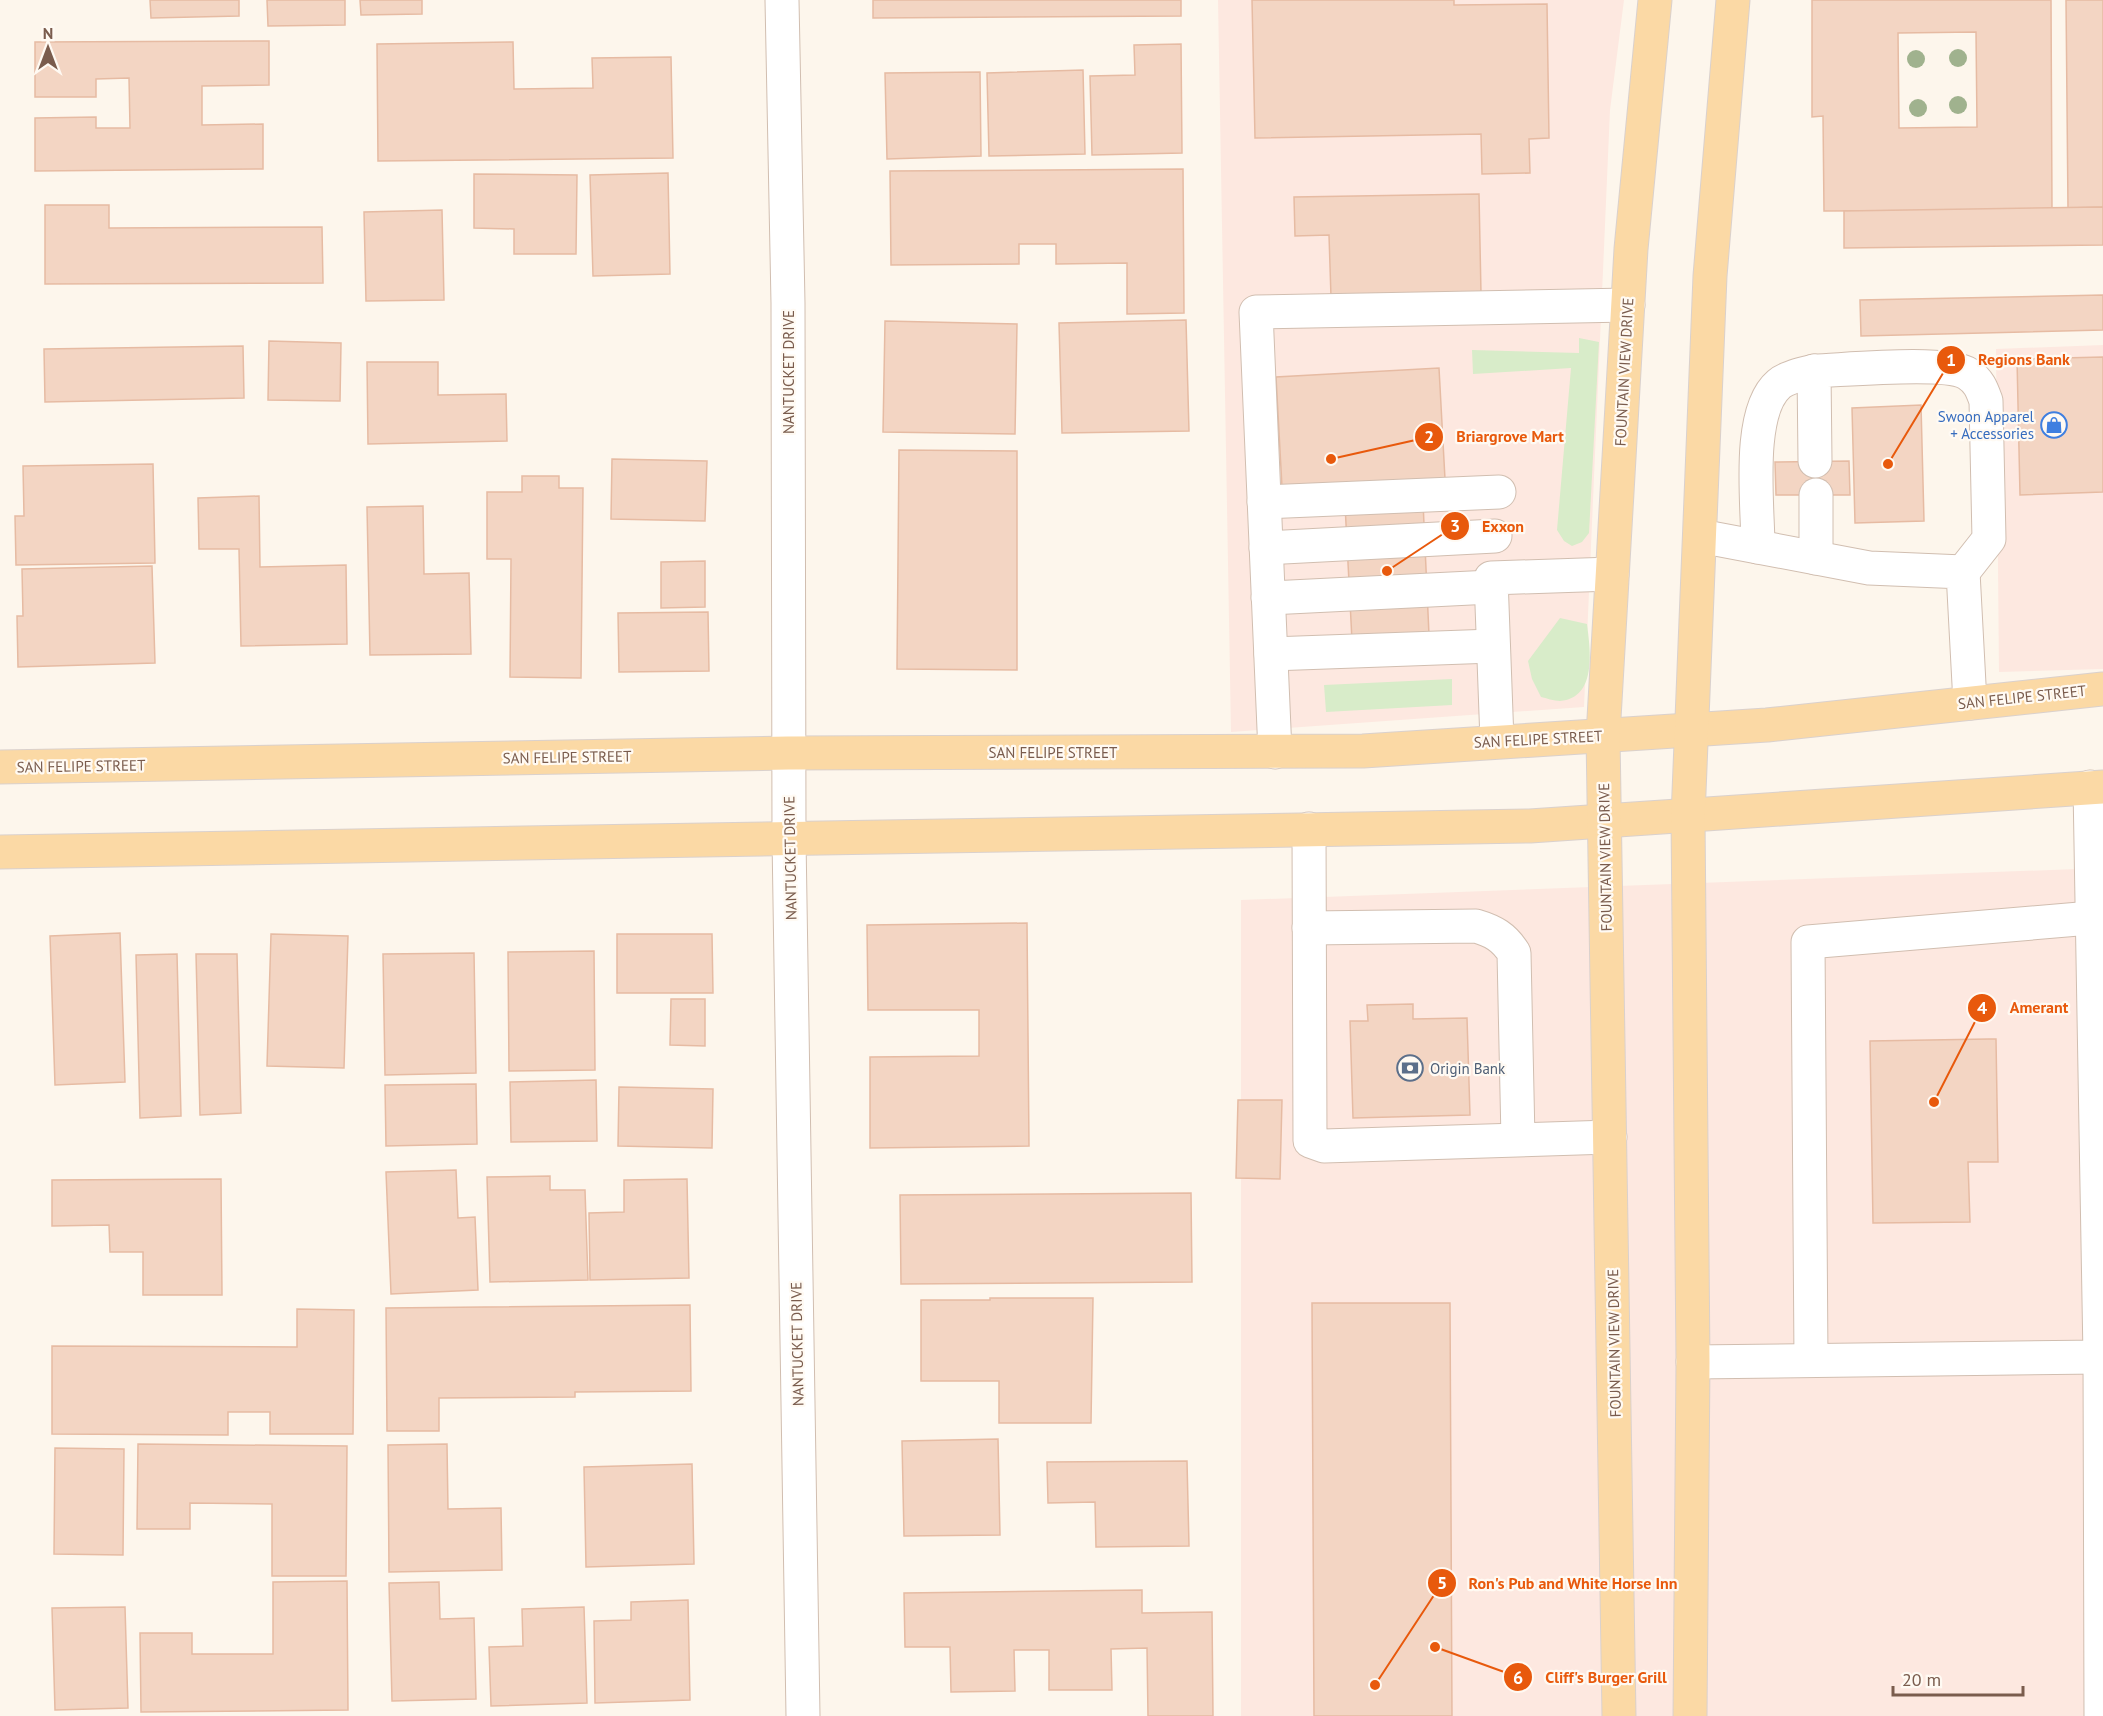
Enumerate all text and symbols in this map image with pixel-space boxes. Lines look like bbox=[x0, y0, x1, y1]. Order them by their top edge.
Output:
north arrow bbox=[18, 18, 78, 78]
text: N bbox=[43, 23, 53, 43]
street label: FOUNTAIN VIEW DRIVE bbox=[1611, 297, 1637, 447]
street label: NANTUCKET DRIVE bbox=[779, 310, 798, 434]
callout: Regions Bank bbox=[1936, 343, 2082, 377]
text: 1 bbox=[1946, 348, 1956, 371]
text: Regions Bank bbox=[1978, 349, 2070, 369]
place label: Swoon Apparel + Accessories bbox=[1938, 407, 2035, 443]
shop icon: Swoon Apparel + Accessories bbox=[2039, 410, 2069, 440]
callout: Briargrove Mart bbox=[1414, 420, 1576, 454]
text: 2 bbox=[1424, 425, 1434, 448]
text: Briargrove Mart bbox=[1456, 426, 1564, 446]
callout: Exxon bbox=[1440, 509, 1536, 543]
text: 3 bbox=[1450, 514, 1460, 537]
text: Exxon bbox=[1482, 516, 1524, 536]
street label: SAN FELIPE STREET bbox=[1957, 681, 2088, 713]
street label: SAN FELIPE STREET bbox=[1473, 726, 1603, 752]
street label: SAN FELIPE STREET bbox=[989, 743, 1118, 762]
street label: SAN FELIPE STREET bbox=[502, 746, 632, 768]
street label: SAN FELIPE STREET bbox=[16, 755, 146, 777]
street label: FOUNTAIN VIEW DRIVE bbox=[1594, 783, 1616, 931]
street label: NANTUCKET DRIVE bbox=[779, 796, 801, 920]
callout: Amerant bbox=[1967, 991, 2080, 1025]
text: 4 bbox=[1977, 996, 1987, 1019]
text: Amerant bbox=[2010, 997, 2069, 1017]
bank icon: Origin Bank bbox=[1395, 1053, 1425, 1083]
place label: Origin Bank bbox=[1430, 1059, 1506, 1078]
street label: FOUNTAIN VIEW DRIVE bbox=[1603, 1269, 1625, 1417]
street label: NANTUCKET DRIVE bbox=[786, 1282, 808, 1406]
callout: Ron's Pub and White Horse Inn bbox=[1427, 1566, 1690, 1600]
text: 5 bbox=[1437, 1571, 1447, 1594]
text: Ron's Pub and White Horse Inn bbox=[1469, 1573, 1677, 1593]
scale bar bbox=[1893, 1659, 2024, 1697]
callout: Cliff's Burger Grill bbox=[1503, 1660, 1679, 1694]
text: 6 bbox=[1513, 1666, 1523, 1689]
text: Cliff's Burger Grill bbox=[1545, 1667, 1667, 1687]
text: 20 m bbox=[1902, 1668, 1941, 1691]

